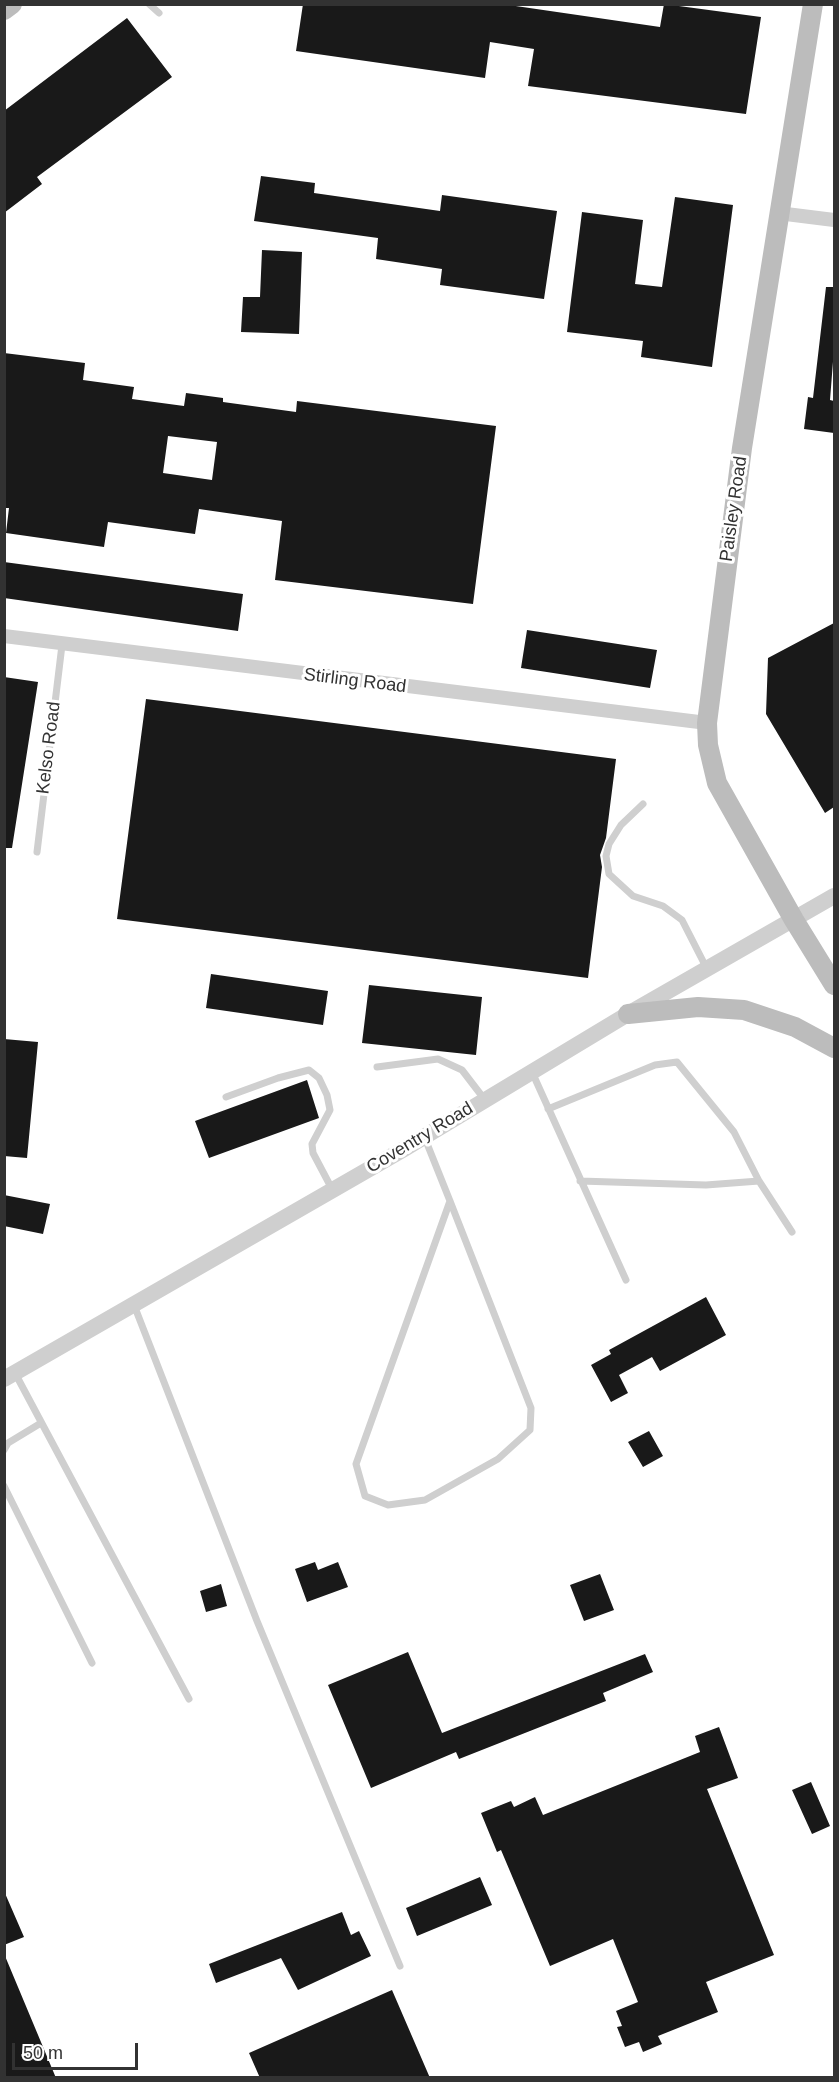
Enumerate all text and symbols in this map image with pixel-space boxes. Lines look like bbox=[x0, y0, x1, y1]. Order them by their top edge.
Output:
street label: Paisley Road bbox=[716, 455, 752, 563]
street label: Stirling Road bbox=[303, 664, 407, 698]
street label: Kelso Road bbox=[33, 701, 65, 795]
street label: Coventry Road bbox=[363, 1098, 477, 1178]
scale bar bbox=[15, 2031, 141, 2069]
text: 50 m bbox=[23, 2043, 63, 2063]

